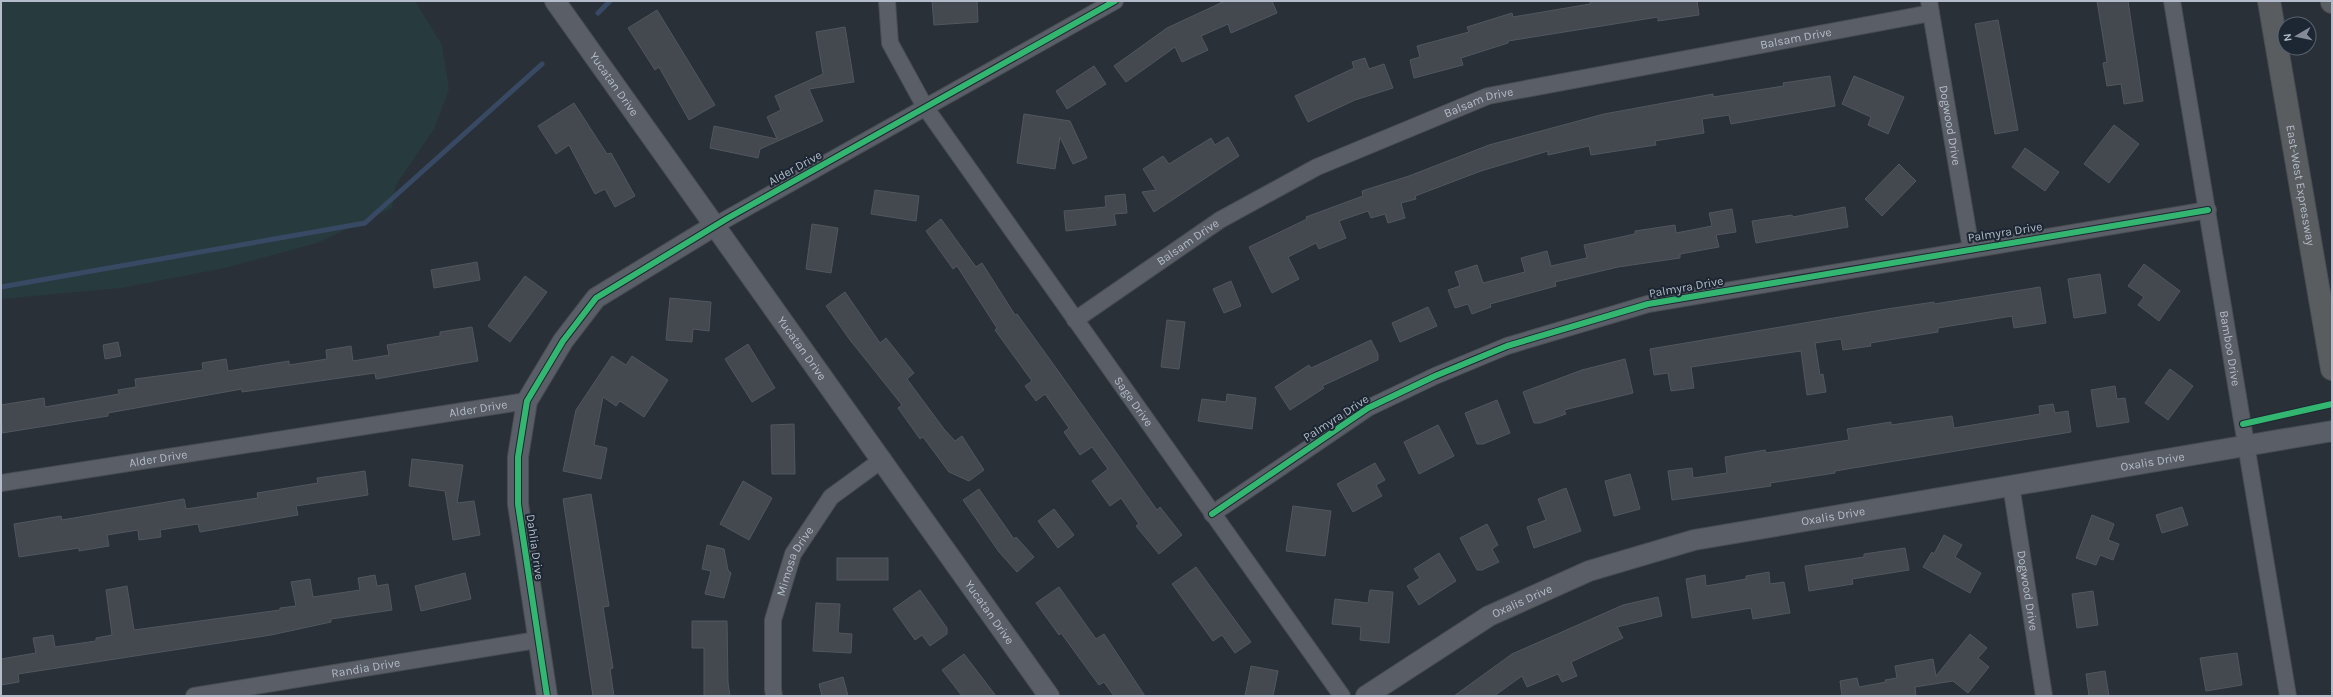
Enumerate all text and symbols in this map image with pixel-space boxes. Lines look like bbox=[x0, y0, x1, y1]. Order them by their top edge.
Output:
north arrow bbox=[2277, 16, 2317, 56]
street label: Balsam Drive bbox=[1759, 25, 1833, 52]
text: N bbox=[2281, 33, 2295, 42]
street label: Yucatan Drive bbox=[587, 49, 642, 119]
street label: Balsam Drive bbox=[1442, 84, 1514, 121]
street label: Dogwood Drive bbox=[1936, 84, 1964, 166]
street label: East-West Expressway bbox=[2283, 124, 2318, 247]
street label: Alder Drive bbox=[766, 148, 824, 188]
street label: Balsam Drive bbox=[1154, 216, 1222, 269]
street label: Palmyra Drive bbox=[1967, 219, 2043, 245]
street label: Palmyra Drive bbox=[1648, 274, 1724, 300]
street label: Bamboo Drive bbox=[2217, 309, 2243, 387]
street label: Yucatan Drive bbox=[774, 314, 829, 383]
street label: Sage Drive bbox=[1111, 374, 1156, 429]
street label: Palmyra Drive bbox=[1301, 392, 1371, 444]
street label: Alder Drive bbox=[448, 397, 508, 420]
street label: Alder Drive bbox=[128, 447, 188, 470]
street label: Oxalis Drive bbox=[2119, 449, 2186, 474]
street label: Oxalis Drive bbox=[1800, 504, 1866, 529]
street label: Dahlia Drive bbox=[523, 513, 547, 581]
street label: Mimosa Drive bbox=[774, 524, 816, 598]
street label: Dogwood Drive bbox=[2014, 550, 2041, 632]
street label: Yucatan Drive bbox=[962, 578, 1017, 647]
street label: Oxalis Drive bbox=[1490, 581, 1554, 621]
street label: Randia Drive bbox=[330, 655, 401, 680]

